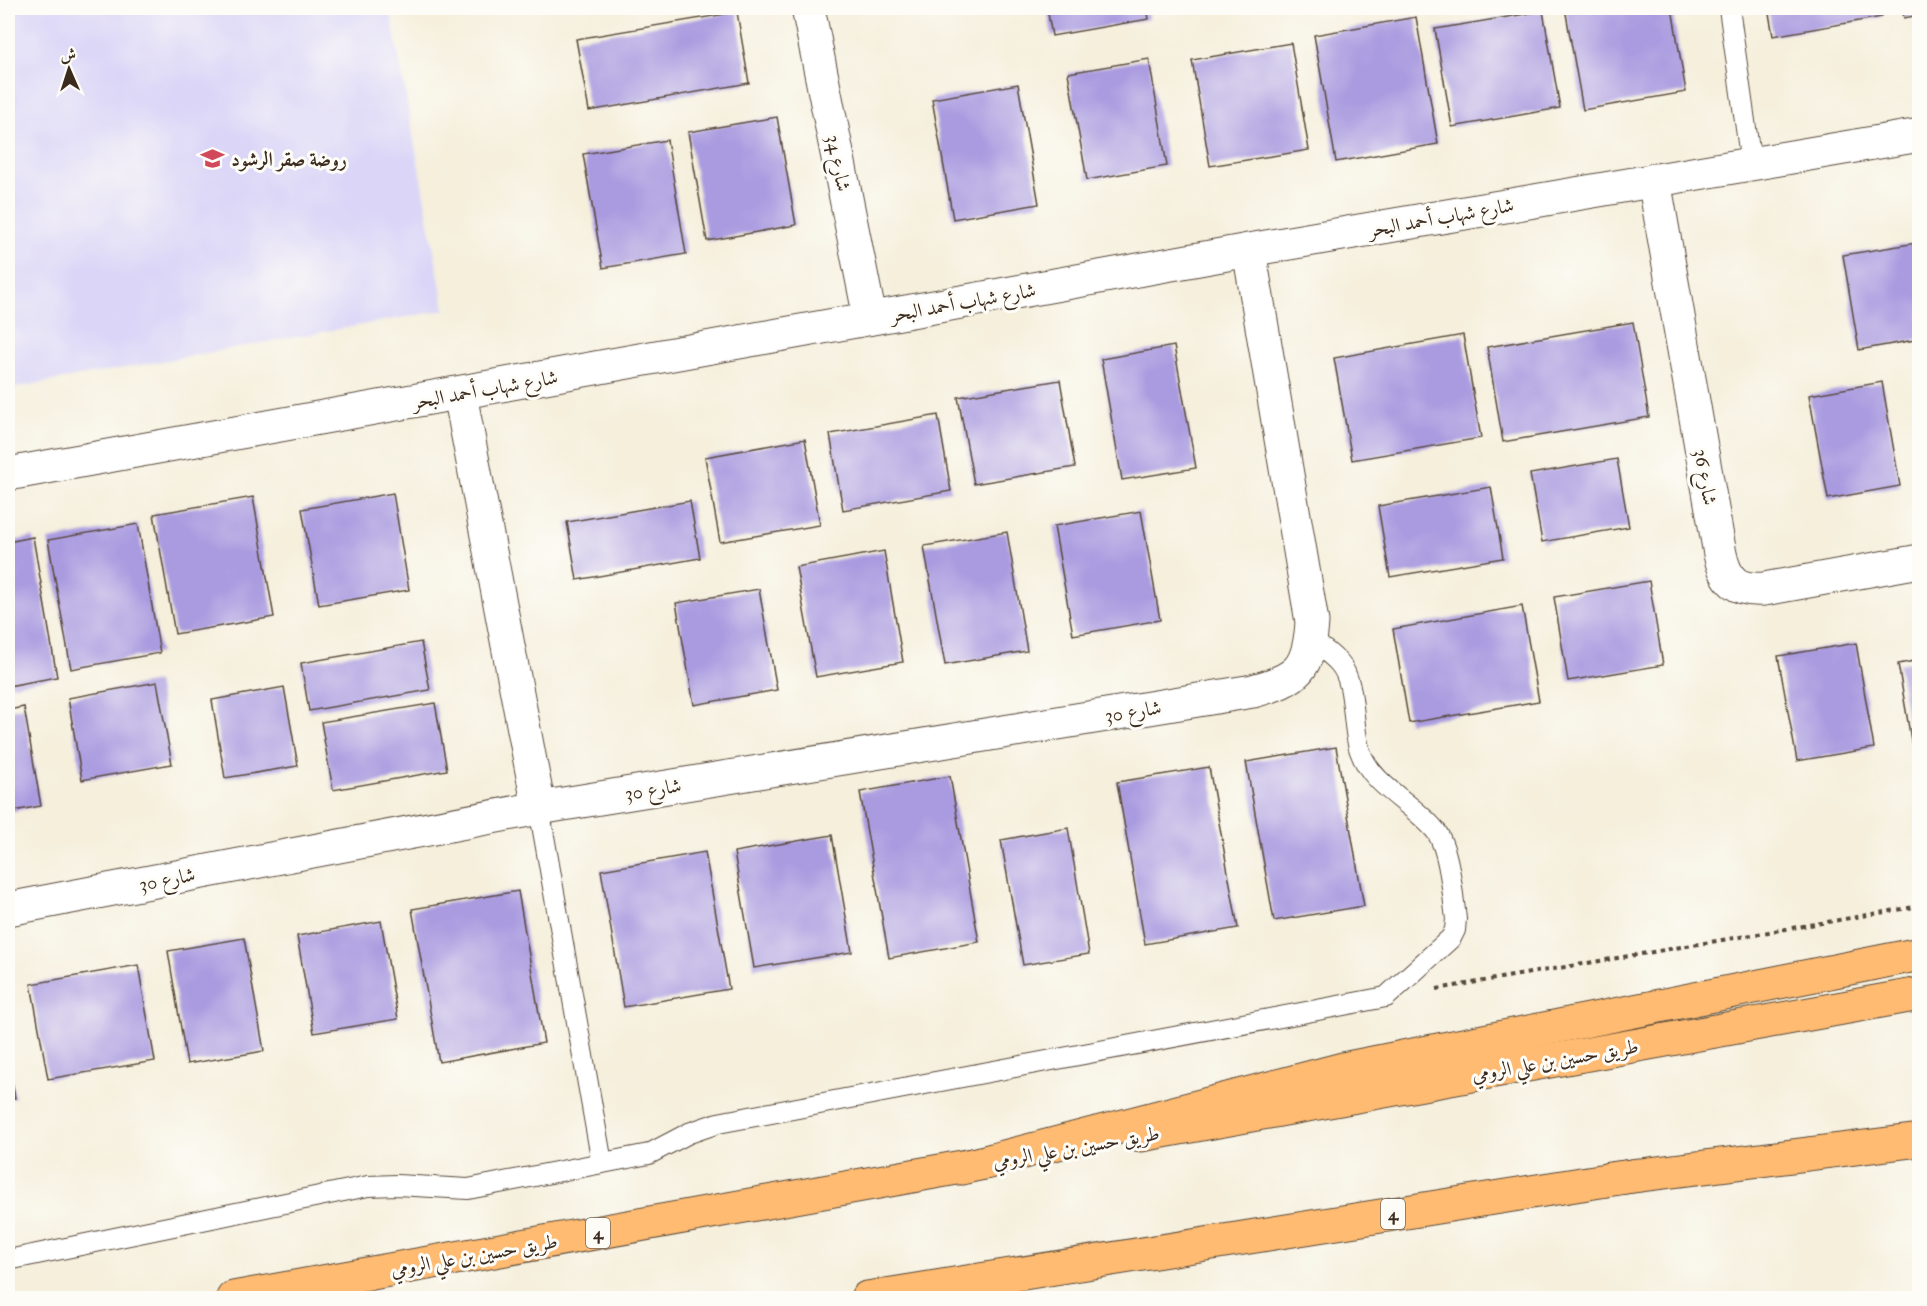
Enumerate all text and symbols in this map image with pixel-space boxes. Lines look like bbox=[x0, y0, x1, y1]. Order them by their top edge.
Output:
north arrow bbox=[39, 39, 99, 99]
text: ش bbox=[60, 45, 77, 65]
street label: شارع 34 bbox=[816, 133, 856, 195]
school or university icon: روضة صقر الرشود bbox=[200, 146, 226, 172]
place label: روضة صقر الرشود bbox=[231, 147, 347, 172]
street label: شارع شهاب أحمد البحر bbox=[1364, 190, 1517, 248]
street label: شارع شهاب أحمد البحر bbox=[886, 275, 1039, 333]
street label: شارع شهاب أحمد البحر bbox=[408, 362, 561, 420]
street label: شارع 36 bbox=[1683, 447, 1723, 508]
street label: شارع 30 bbox=[1103, 695, 1164, 733]
street label: شارع 30 bbox=[623, 773, 684, 811]
street label: شارع 30 bbox=[137, 862, 198, 902]
street label: طريق حسين بن علي الرومي bbox=[1470, 1034, 1642, 1094]
street label: طريق حسين بن علي الرومي bbox=[991, 1121, 1163, 1181]
road number: 4 bbox=[1381, 1199, 1405, 1229]
road number: 4 bbox=[586, 1218, 610, 1248]
street label: طريق حسين بن علي الرومي bbox=[389, 1229, 561, 1289]

